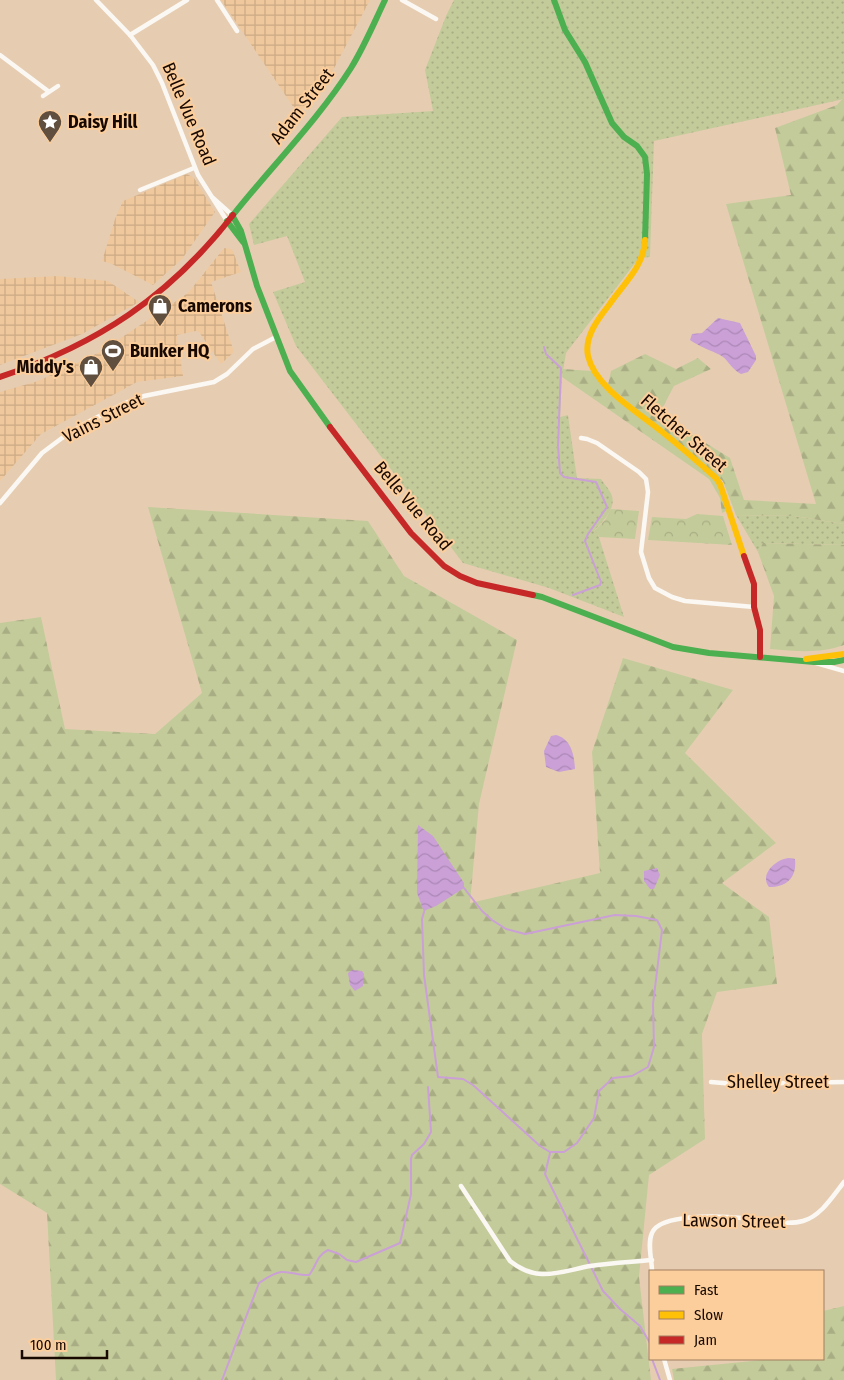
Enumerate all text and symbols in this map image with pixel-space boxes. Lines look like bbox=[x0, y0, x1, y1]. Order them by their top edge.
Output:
street label: Belle Vue Road bbox=[157, 59, 221, 169]
street label: Adam Street bbox=[266, 64, 339, 148]
place icon: Daisy Hill bbox=[37, 109, 63, 143]
place label: Daisy Hill bbox=[68, 111, 137, 133]
shop icon: Camerons bbox=[147, 293, 173, 327]
place label: Camerons bbox=[178, 295, 252, 317]
sports icon: Bunker HQ bbox=[100, 338, 126, 372]
place label: Bunker HQ bbox=[130, 340, 210, 362]
shop icon: Middy's bbox=[78, 354, 104, 388]
place label: Middy's bbox=[16, 356, 74, 378]
street label: Vains Street bbox=[59, 388, 147, 448]
street label: Fletcher Street bbox=[636, 389, 732, 477]
street label: Belle Vue Road bbox=[369, 457, 457, 555]
street label: Shelley Street bbox=[727, 1071, 829, 1093]
street label: Lawson Street bbox=[682, 1209, 786, 1233]
legend bbox=[649, 1270, 824, 1360]
text: Fast bbox=[694, 1281, 718, 1299]
text: Slow bbox=[694, 1306, 723, 1324]
scale bar bbox=[22, 1328, 108, 1360]
text: Jam bbox=[694, 1331, 717, 1349]
text: 100 m bbox=[30, 1336, 67, 1354]

